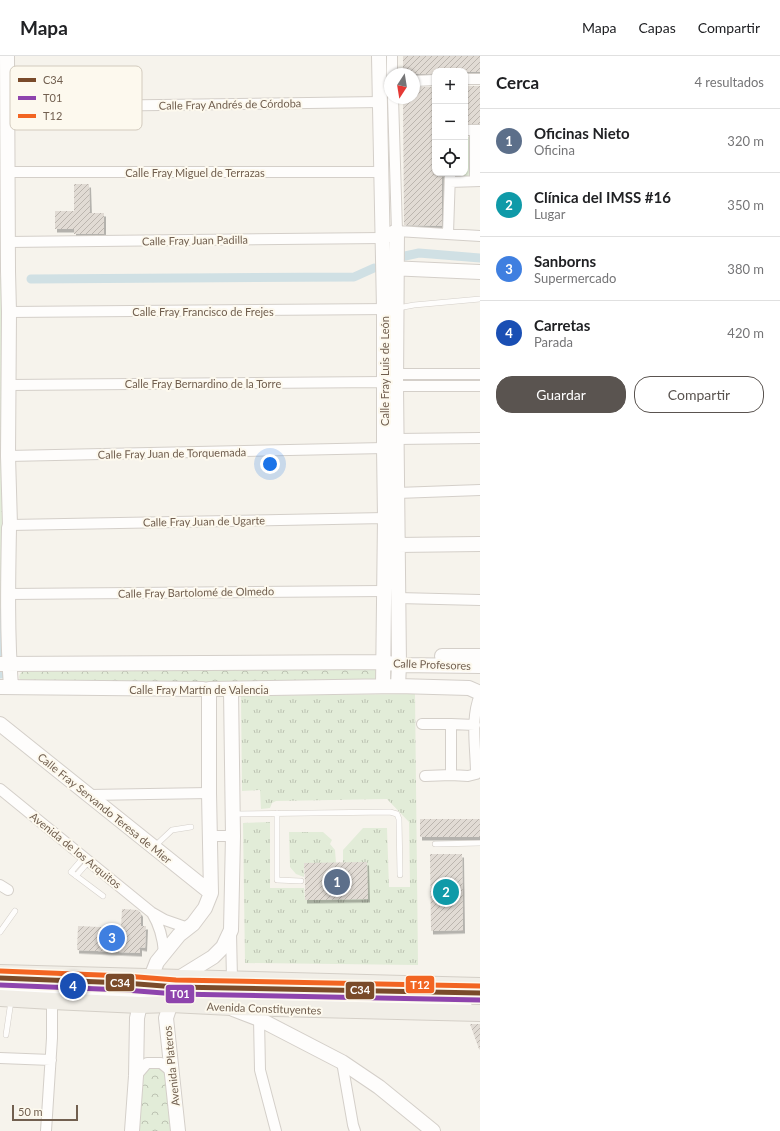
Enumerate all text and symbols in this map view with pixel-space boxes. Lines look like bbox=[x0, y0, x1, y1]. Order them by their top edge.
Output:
text: Mapa bbox=[20, 16, 68, 39]
text: Mapa bbox=[582, 19, 617, 36]
text: Capas bbox=[639, 19, 676, 36]
text: Compartir bbox=[698, 19, 760, 36]
legend bbox=[10, 66, 142, 130]
north arrow bbox=[384, 68, 420, 104]
map controls bbox=[432, 68, 468, 176]
button: + bbox=[432, 68, 468, 104]
text: Cerca bbox=[496, 72, 539, 93]
text: C34 bbox=[43, 73, 64, 86]
text: 4 resultados bbox=[694, 74, 764, 90]
text: T01 bbox=[43, 91, 62, 104]
street label: Calle Fray Andrés de Córdoba bbox=[159, 96, 301, 112]
button: − bbox=[432, 104, 468, 140]
text: T12 bbox=[43, 109, 62, 122]
text: Oficinas Nieto bbox=[534, 124, 630, 142]
text: 1 bbox=[505, 133, 513, 149]
text: 320 m bbox=[727, 133, 764, 149]
button: locate bbox=[432, 140, 468, 176]
text: Oficina bbox=[534, 142, 575, 158]
street label: Calle Fray Miguel de Terrazas bbox=[125, 166, 265, 179]
text: Clínica del IMSS #16 bbox=[534, 188, 671, 206]
text: 2 bbox=[505, 197, 513, 213]
text: 350 m bbox=[727, 197, 764, 213]
text: Lugar bbox=[534, 206, 566, 222]
street label: Calle Fray Juan Padilla bbox=[142, 233, 248, 247]
text: Sanborns bbox=[534, 252, 596, 270]
text: 3 bbox=[505, 261, 513, 277]
text: 380 m bbox=[727, 261, 764, 277]
text: Supermercado bbox=[534, 270, 616, 286]
street label: Calle Fray Francisco de Frejes bbox=[132, 305, 274, 318]
street label: Calle Fray Luis de León bbox=[378, 316, 391, 426]
text: Carretas bbox=[534, 316, 590, 334]
text: 4 bbox=[505, 325, 513, 341]
text: 420 m bbox=[727, 325, 764, 341]
text: Parada bbox=[534, 334, 573, 350]
button: Guardar bbox=[496, 376, 626, 413]
button: Compartir bbox=[634, 376, 764, 413]
street label: Calle Fray Bernardino de la Torre bbox=[125, 377, 281, 390]
street label: Calle Fray Juan de Torquemada bbox=[98, 445, 246, 461]
your location bbox=[260, 454, 280, 474]
street label: Calle Fray Juan de Ugarte bbox=[143, 513, 265, 529]
street label: Calle Fray Bartolomé de Olmedo bbox=[118, 584, 274, 600]
street label: Calle Profesores bbox=[393, 656, 471, 672]
street label: Calle Fray Martín de Valencia bbox=[129, 683, 269, 696]
street label: Calle Fray Servando Teresa de Mier bbox=[35, 750, 175, 866]
street label: Avenida de los Arquitos bbox=[28, 809, 124, 891]
pin: 1 bbox=[324, 867, 350, 897]
pin: 2 bbox=[433, 877, 459, 907]
pin: 3 bbox=[99, 923, 125, 953]
pin: 4 bbox=[60, 971, 86, 1001]
line badge: C34 bbox=[105, 973, 135, 992]
line badge: T12 bbox=[405, 975, 435, 994]
text: C34 bbox=[110, 976, 131, 989]
text: T12 bbox=[410, 978, 430, 991]
line badge: C34 bbox=[345, 981, 375, 1000]
text: C34 bbox=[350, 983, 371, 996]
line badge: T01 bbox=[165, 984, 195, 1004]
text: T01 bbox=[170, 987, 190, 1000]
street label: Avenida Constituyentes bbox=[206, 1000, 322, 1017]
street label: Avenida Plateros bbox=[160, 1025, 182, 1107]
scale bar bbox=[12, 1103, 78, 1122]
text: 50 m bbox=[18, 1105, 43, 1118]

